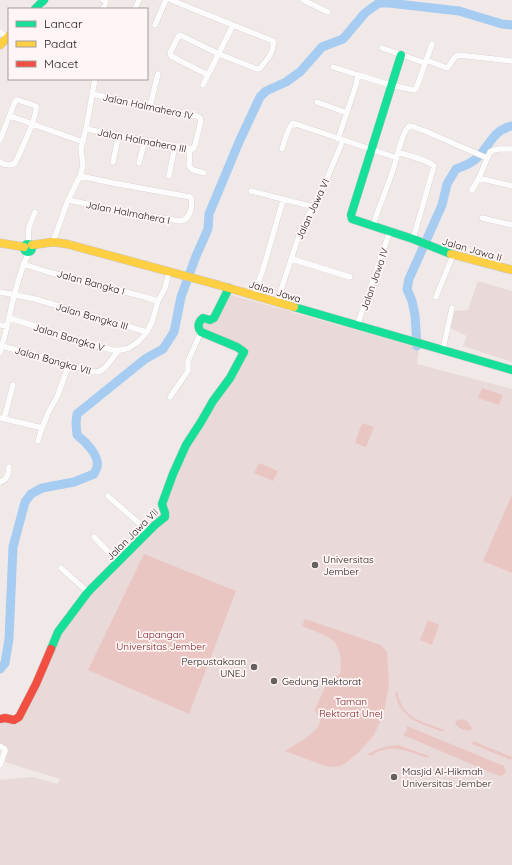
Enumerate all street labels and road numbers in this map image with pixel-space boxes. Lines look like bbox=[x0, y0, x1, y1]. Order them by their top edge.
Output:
street label: Jalan Halmahera IV bbox=[101, 91, 195, 123]
street label: Jalan Halmahera III bbox=[96, 125, 188, 156]
street label: Jalan Jawa VI bbox=[293, 177, 332, 242]
street label: Jalan Halmahera I bbox=[85, 198, 171, 227]
street label: Jalan Jawa II bbox=[440, 235, 503, 264]
street label: Jalan Jawa IV bbox=[358, 246, 391, 312]
street label: Jalan Bangka I bbox=[55, 267, 126, 298]
street label: Jalan Jawa bbox=[247, 277, 303, 306]
street label: Jalan Bangka III bbox=[54, 300, 130, 333]
street label: Jalan Bangka V bbox=[32, 320, 106, 355]
street label: Jalan Bangka VII bbox=[13, 343, 93, 378]
street label: Jalan Jawa VII bbox=[104, 506, 161, 563]

